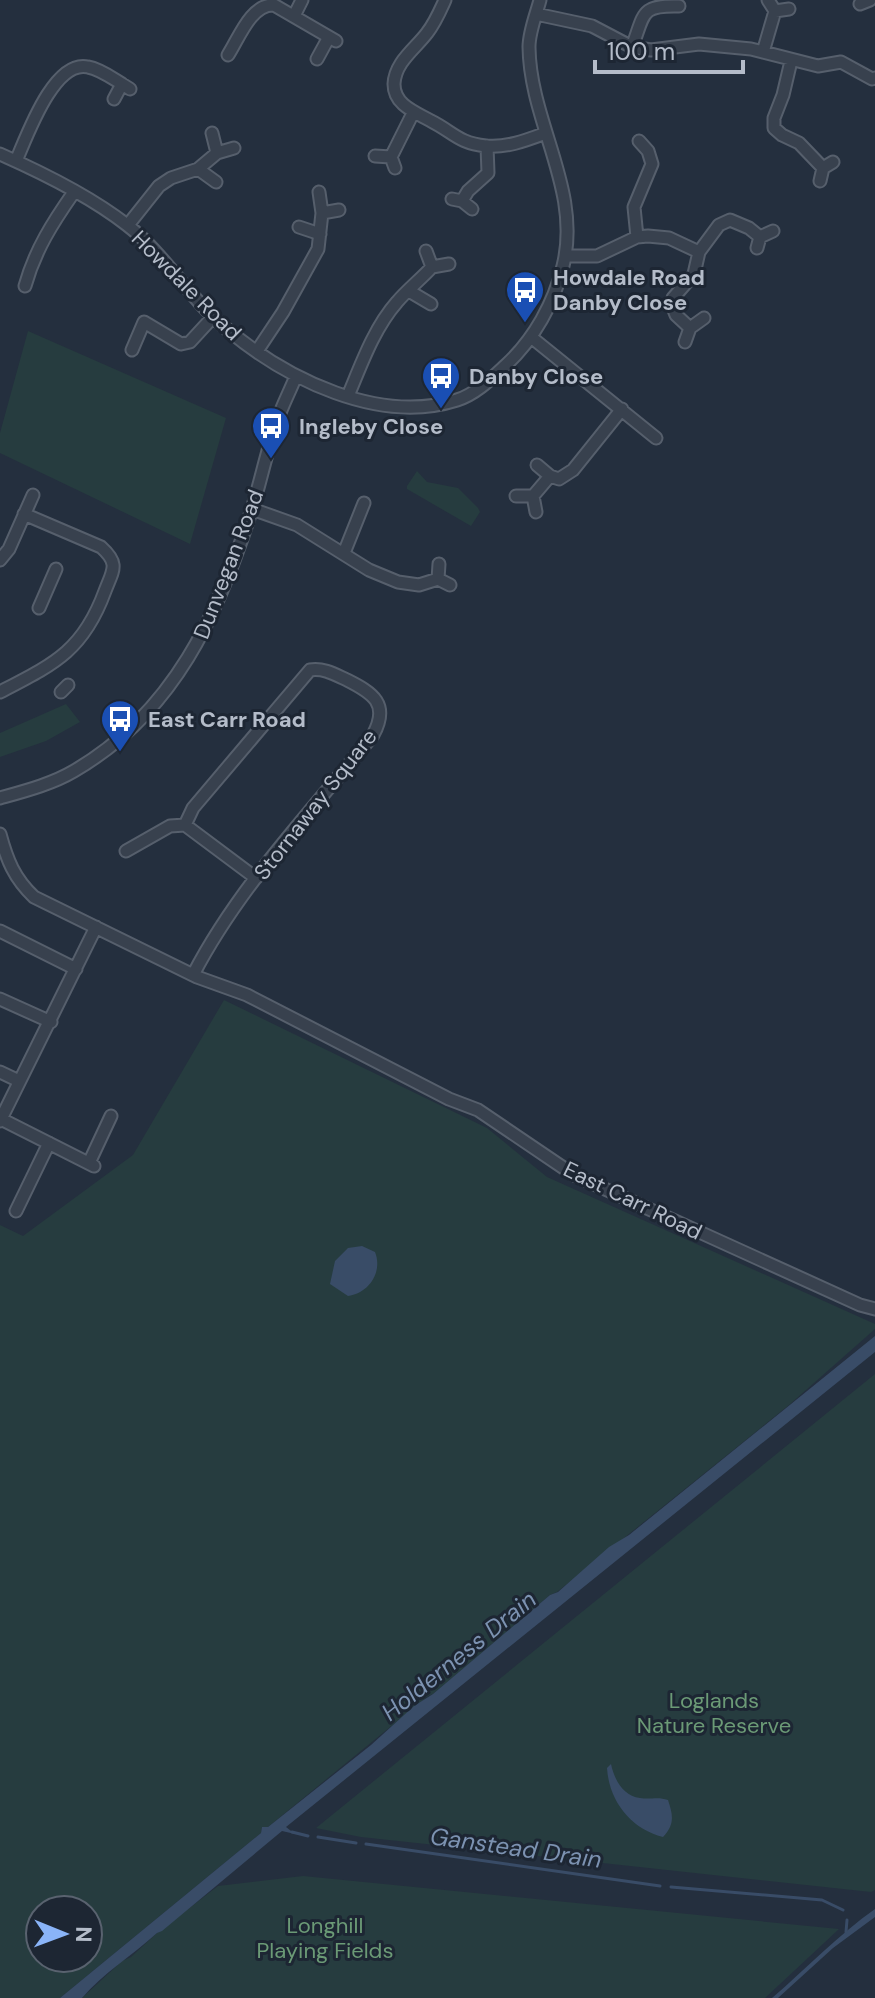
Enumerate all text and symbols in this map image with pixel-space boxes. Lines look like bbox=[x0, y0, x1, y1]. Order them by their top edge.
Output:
scale bar bbox=[595, 24, 743, 74]
text: 100 m bbox=[607, 36, 675, 67]
street label: Howdale Road bbox=[125, 224, 248, 347]
place label: Howdale Road Danby Close bbox=[553, 263, 705, 317]
bus stop icon: Howdale Road Danby Close bbox=[504, 269, 546, 324]
bus stop icon: Danby Close bbox=[420, 355, 462, 410]
place label: Danby Close bbox=[469, 362, 603, 391]
bus stop icon: Ingleby Close bbox=[250, 405, 292, 460]
place label: Ingleby Close bbox=[299, 412, 443, 441]
street label: Dunvegan Road bbox=[187, 485, 270, 643]
bus stop icon: East Carr Road bbox=[99, 698, 141, 753]
place label: East Carr Road bbox=[148, 705, 306, 734]
street label: Stornaway Square bbox=[247, 723, 383, 886]
street label: East Carr Road bbox=[559, 1154, 707, 1246]
water label: Holderness Drain bbox=[375, 1584, 542, 1728]
park label: Loglands Nature Reserve bbox=[637, 1686, 791, 1740]
water label: Ganstead Drain bbox=[428, 1820, 604, 1875]
north arrow bbox=[24, 1894, 104, 1974]
park label: Longhill Playing Fields bbox=[257, 1911, 393, 1965]
text: N bbox=[69, 1926, 98, 1943]

